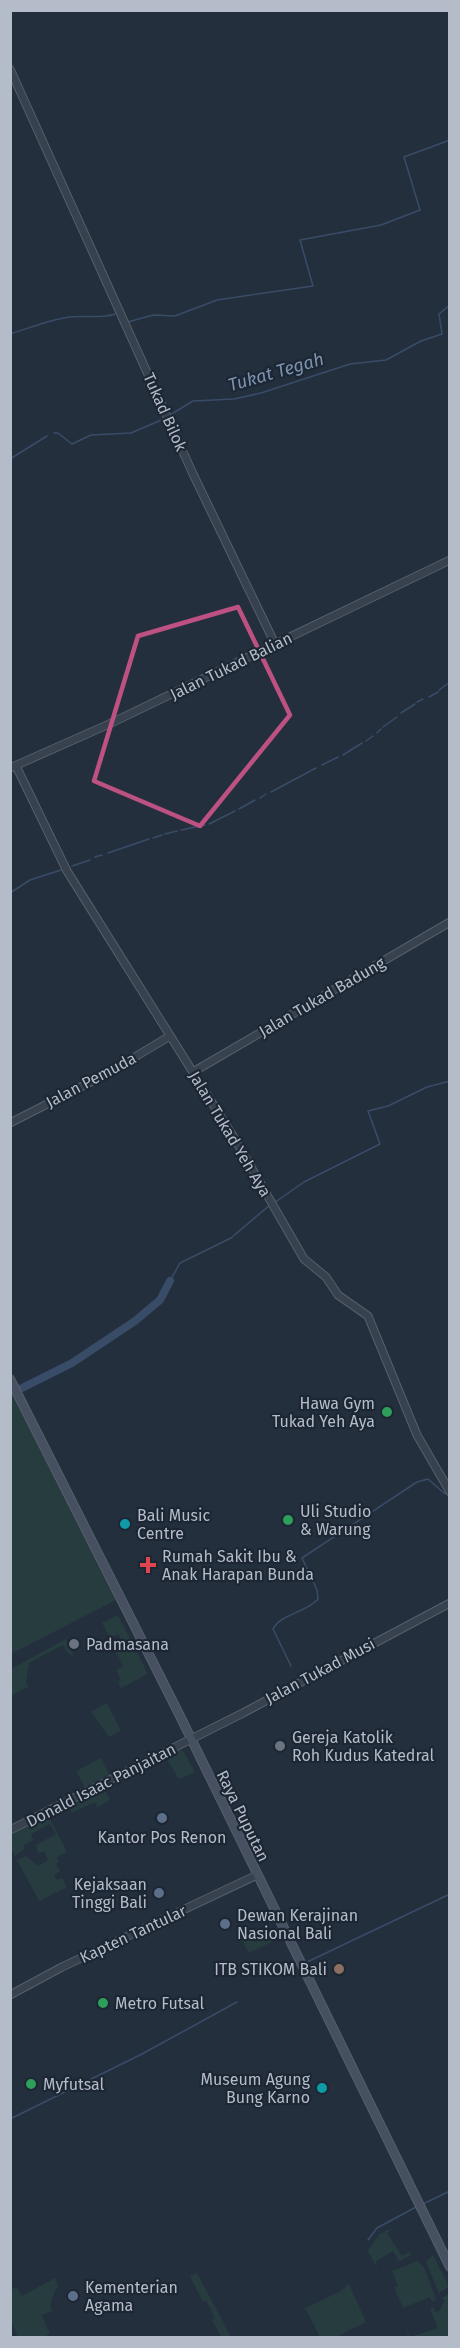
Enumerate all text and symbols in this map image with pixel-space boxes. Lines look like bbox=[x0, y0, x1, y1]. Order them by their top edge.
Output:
water label: Tukat Tegah bbox=[226, 348, 326, 396]
street label: Tukad Bilok bbox=[139, 370, 191, 455]
street label: Jalan Tukad Balian bbox=[167, 628, 295, 704]
street label: Jalan Tukad Badung bbox=[255, 953, 389, 1041]
street label: Jalan Pemuda bbox=[43, 1048, 139, 1112]
street label: Jalan Tukad Yeh Aya bbox=[185, 1068, 275, 1200]
place label: Hawa Gym Tukad Yeh Aya bbox=[272, 1394, 375, 1431]
marker: Hawa Gym Tukad Yeh Aya bbox=[380, 1405, 394, 1419]
place label: Uli Studio & Warung bbox=[300, 1502, 371, 1539]
place label: Bali Music Centre bbox=[137, 1506, 210, 1543]
marker: Uli Studio & Warung bbox=[281, 1513, 295, 1527]
marker: Bali Music Centre bbox=[118, 1517, 132, 1531]
place label: Rumah Sakit Ibu & Anak Harapan Bunda bbox=[162, 1547, 314, 1584]
marker: Rumah Sakit Ibu & Anak Harapan Bunda bbox=[139, 1556, 157, 1574]
street label: Jalan Tukad Musi bbox=[262, 1634, 378, 1708]
place label: Padmasana bbox=[86, 1635, 169, 1654]
marker: Padmasana bbox=[67, 1637, 81, 1651]
place label: Gereja Katolik Roh Kudus Katedral bbox=[292, 1728, 435, 1765]
street label: Donald Isaac Panjaitan bbox=[23, 1739, 179, 1831]
marker: Gereja Katolik Roh Kudus Katedral bbox=[273, 1739, 287, 1753]
street label: Raya Puputan bbox=[213, 1767, 273, 1865]
marker: Kantor Pos Renon bbox=[155, 1811, 169, 1825]
place label: Kantor Pos Renon bbox=[98, 1828, 226, 1847]
place label: Kejaksaan Tinggi Bali bbox=[72, 1875, 147, 1912]
marker: Kejaksaan Tinggi Bali bbox=[152, 1886, 166, 1900]
street label: Kapten Tantular bbox=[77, 1901, 190, 1967]
place label: Dewan Kerajinan Nasional Bali bbox=[237, 1906, 358, 1943]
marker: Dewan Kerajinan Nasional Bali bbox=[218, 1917, 232, 1931]
place label: ITB STIKOM Bali bbox=[214, 1960, 327, 1979]
marker: ITB STIKOM Bali bbox=[332, 1962, 346, 1976]
place label: Metro Futsal bbox=[115, 1994, 204, 2013]
marker: Metro Futsal bbox=[96, 1996, 110, 2010]
place label: Museum Agung Bung Karno bbox=[200, 2070, 311, 2107]
place label: Myfutsal bbox=[43, 2075, 105, 2094]
marker: Myfutsal bbox=[24, 2077, 38, 2091]
marker: Museum Agung Bung Karno bbox=[315, 2081, 329, 2095]
place label: Kementerian Agama bbox=[85, 2278, 178, 2315]
marker: Kementerian Agama bbox=[66, 2289, 80, 2303]

